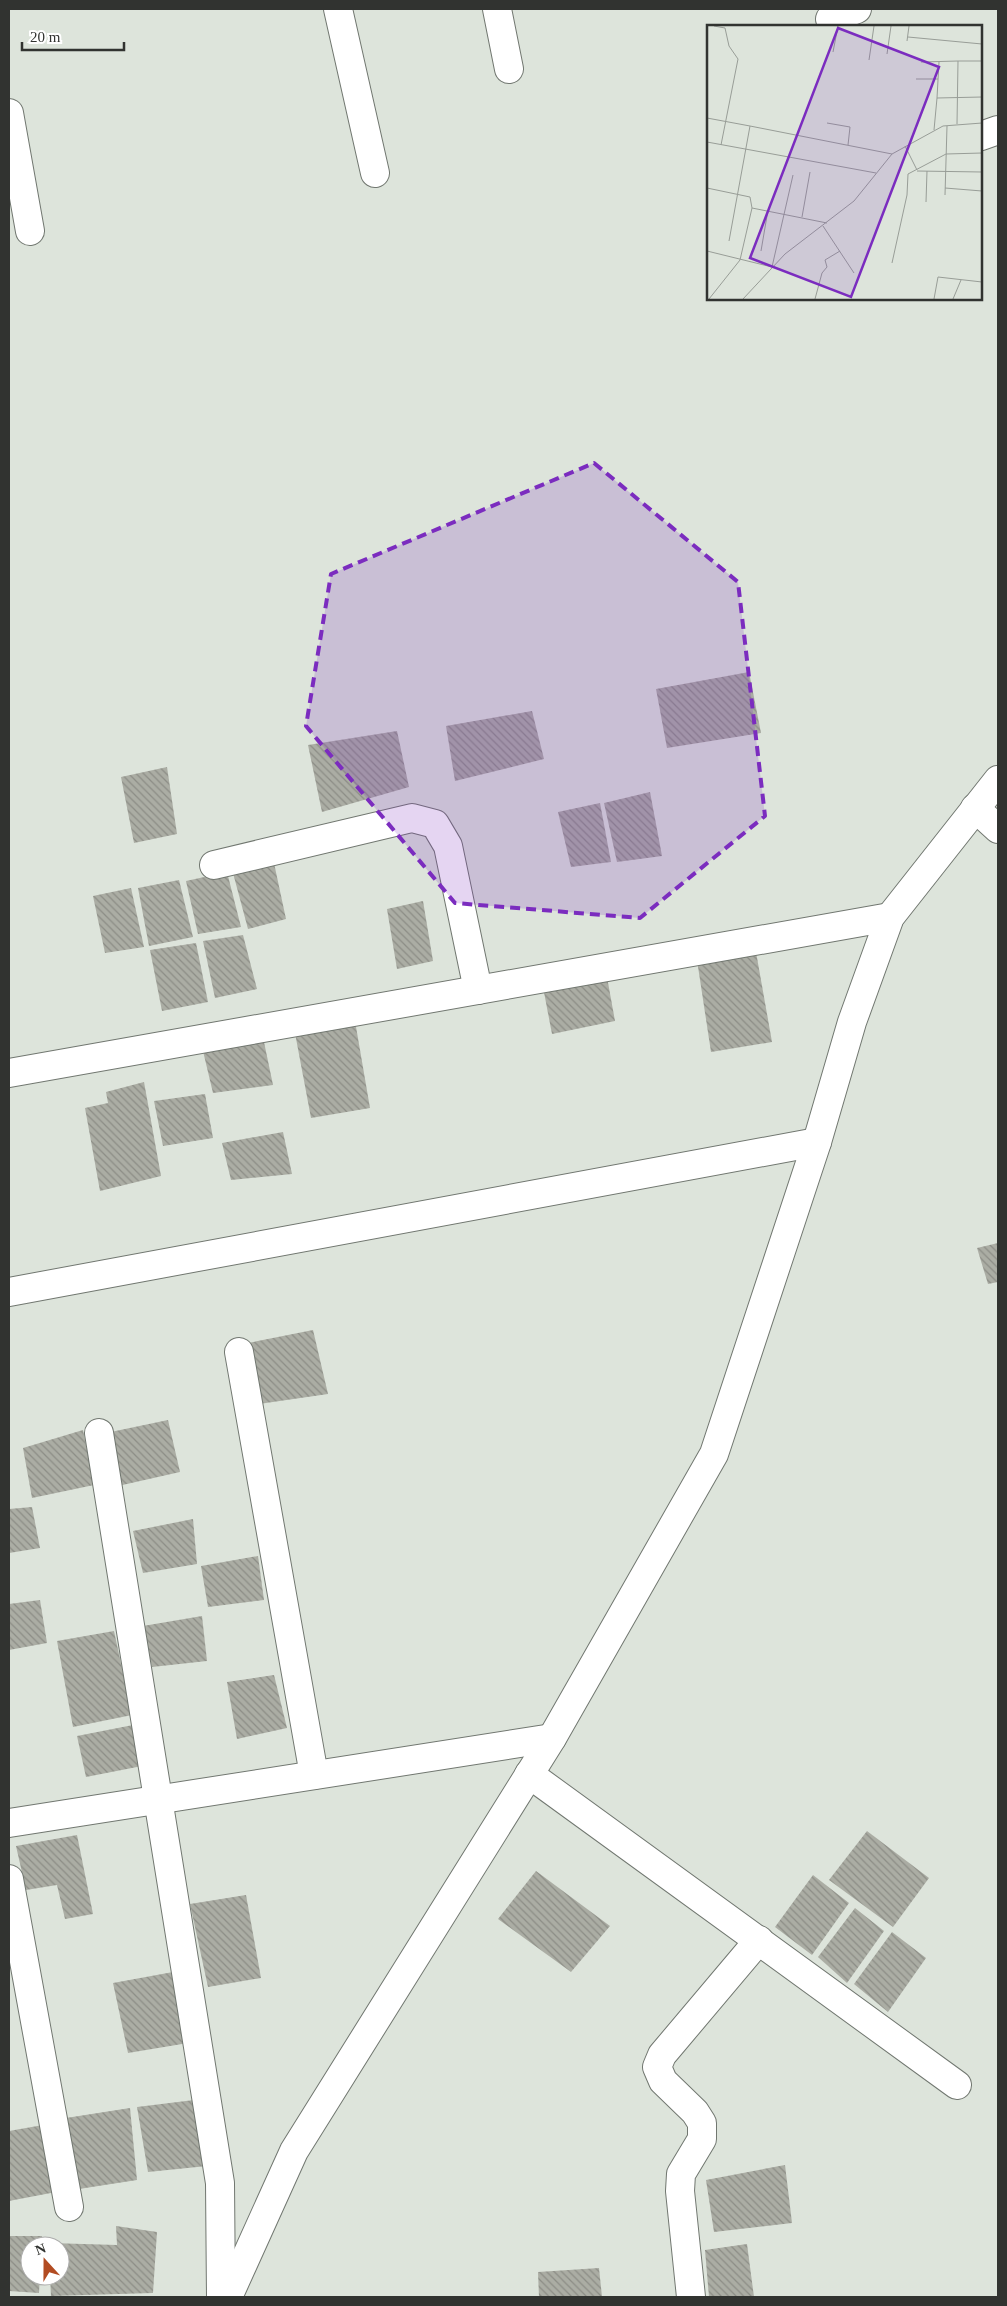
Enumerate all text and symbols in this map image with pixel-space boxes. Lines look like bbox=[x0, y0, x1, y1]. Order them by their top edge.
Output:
scale bar bbox=[22, 20, 125, 52]
inset map bbox=[707, 25, 982, 300]
text: 20 m bbox=[30, 29, 61, 45]
north arrow bbox=[20, 2236, 70, 2286]
text: N bbox=[33, 2241, 48, 2258]

